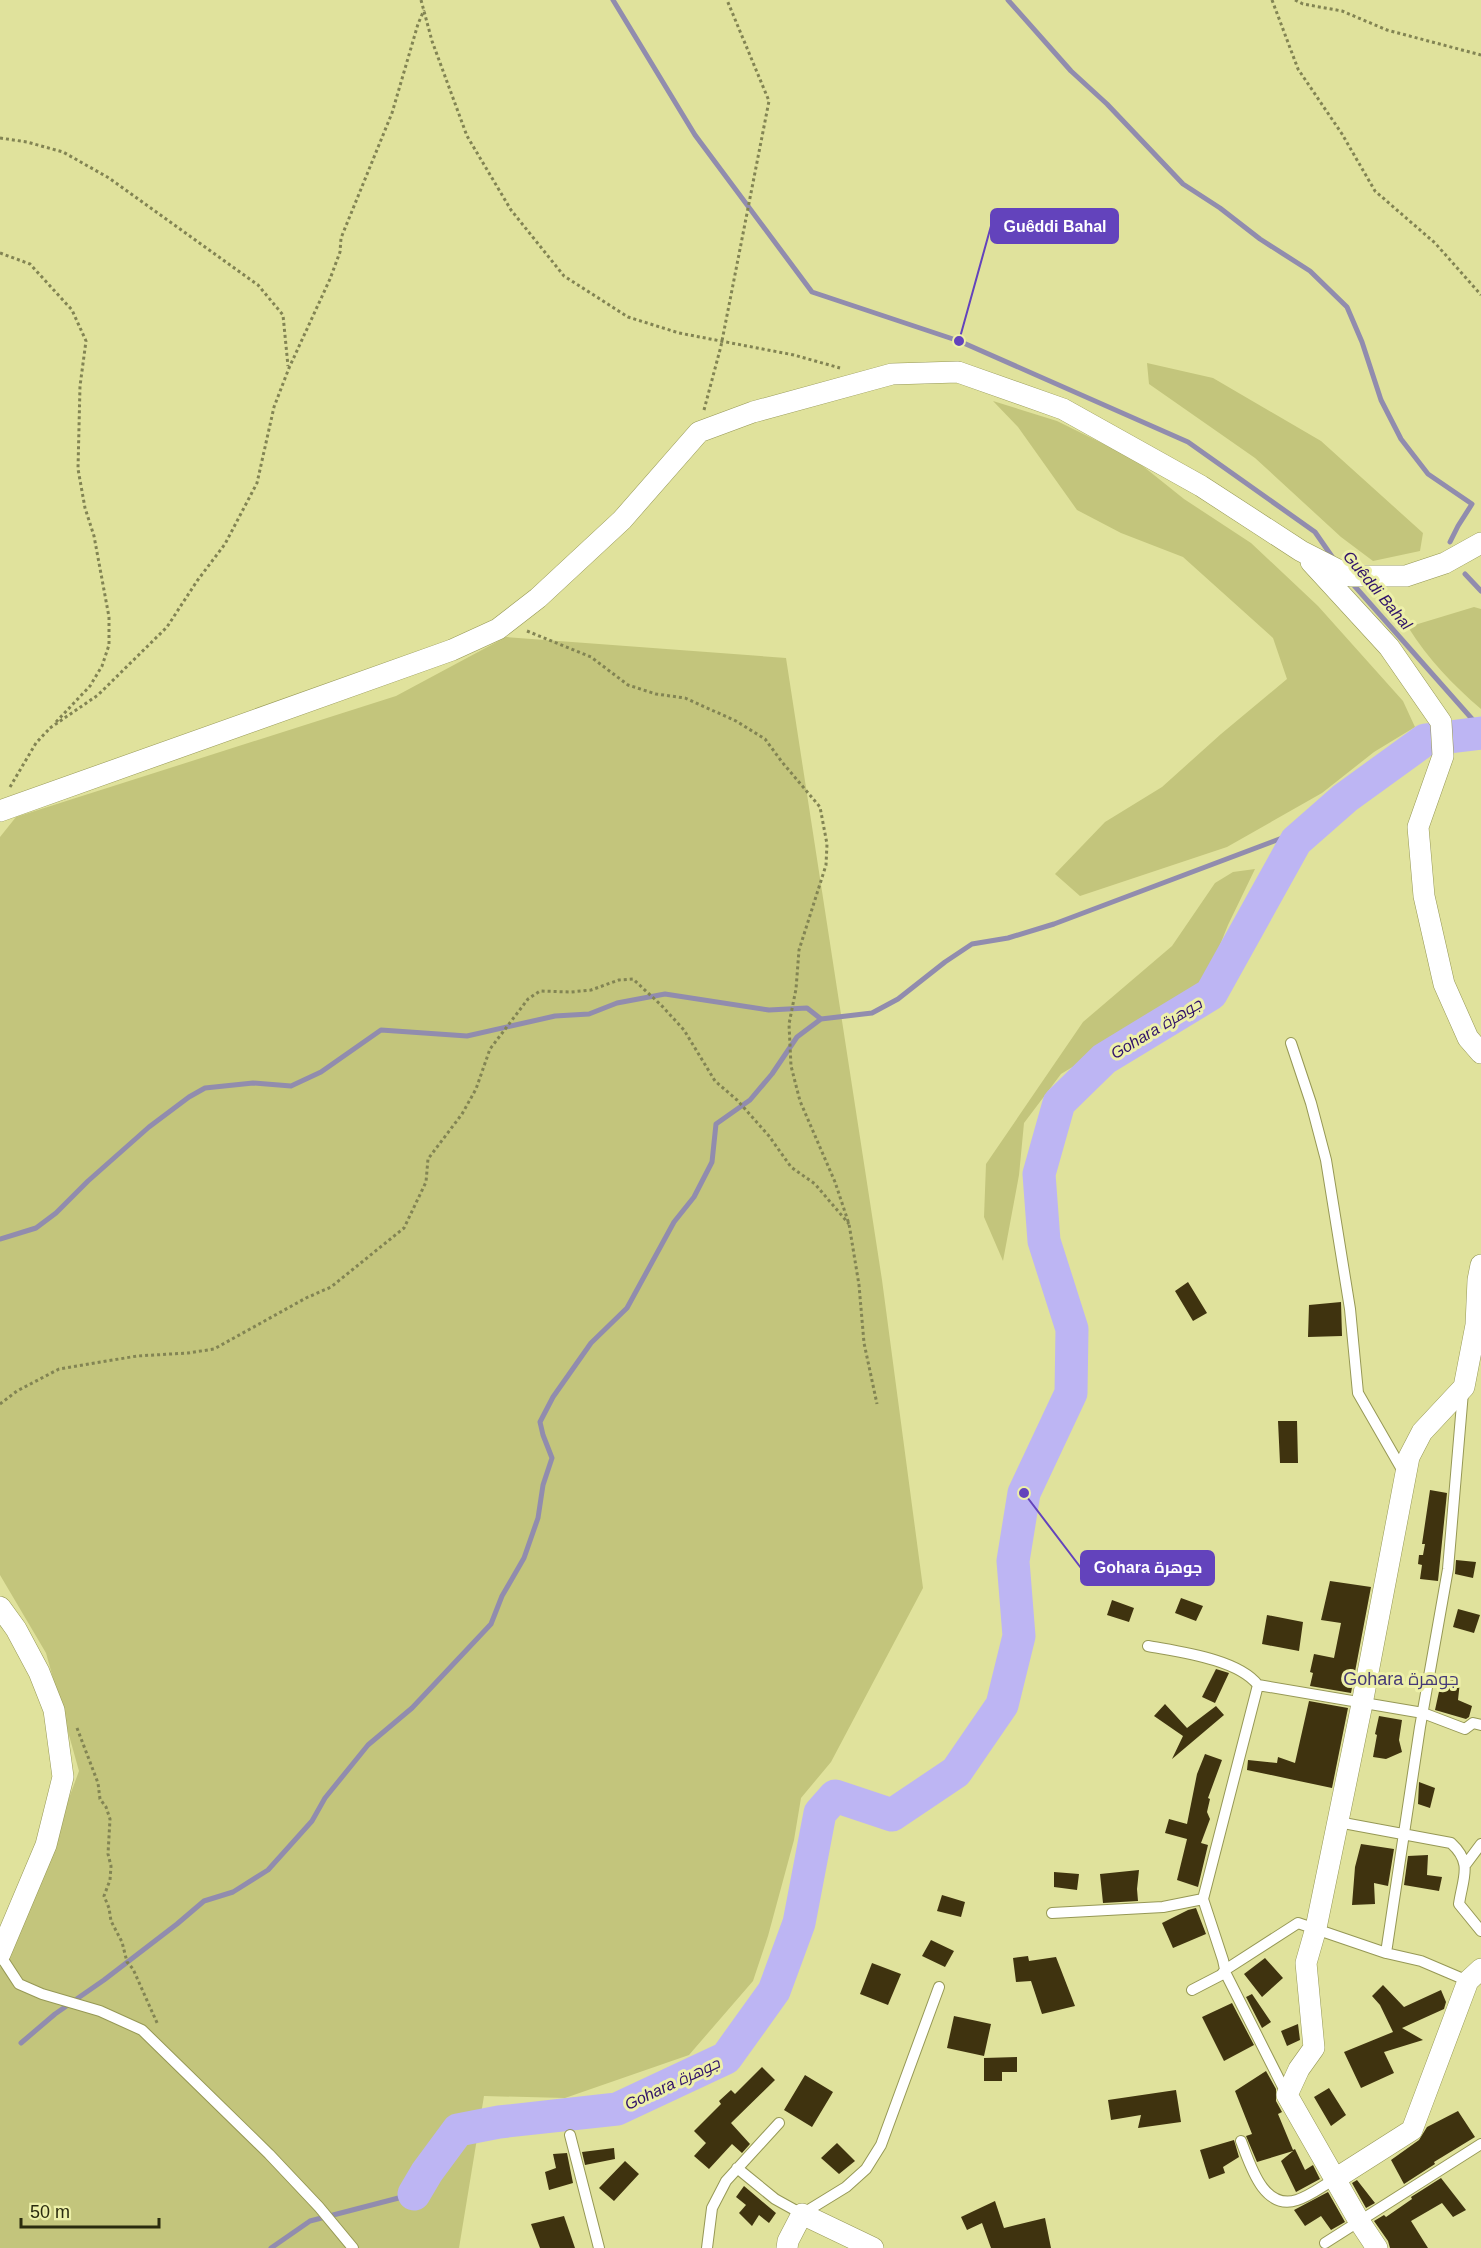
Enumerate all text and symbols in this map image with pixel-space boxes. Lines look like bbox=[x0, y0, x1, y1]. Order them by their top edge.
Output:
callout: Guêddi Bahal bbox=[991, 209, 1118, 243]
text: Guêddi Bahal bbox=[1003, 218, 1107, 235]
water label: Guêddi Bahal bbox=[1340, 548, 1416, 633]
water label: Gohara جوهرة bbox=[1108, 994, 1206, 1063]
callout: Gohara جوهرة bbox=[1081, 1551, 1214, 1585]
text: Gohara جوهرة bbox=[1094, 1559, 1202, 1577]
district label: Gohara جوهرة bbox=[1343, 1669, 1459, 1690]
water label: Gohara جوهرة bbox=[622, 2054, 724, 2114]
scale bar bbox=[21, 2191, 159, 2229]
text: 50 m bbox=[30, 2202, 70, 2222]

